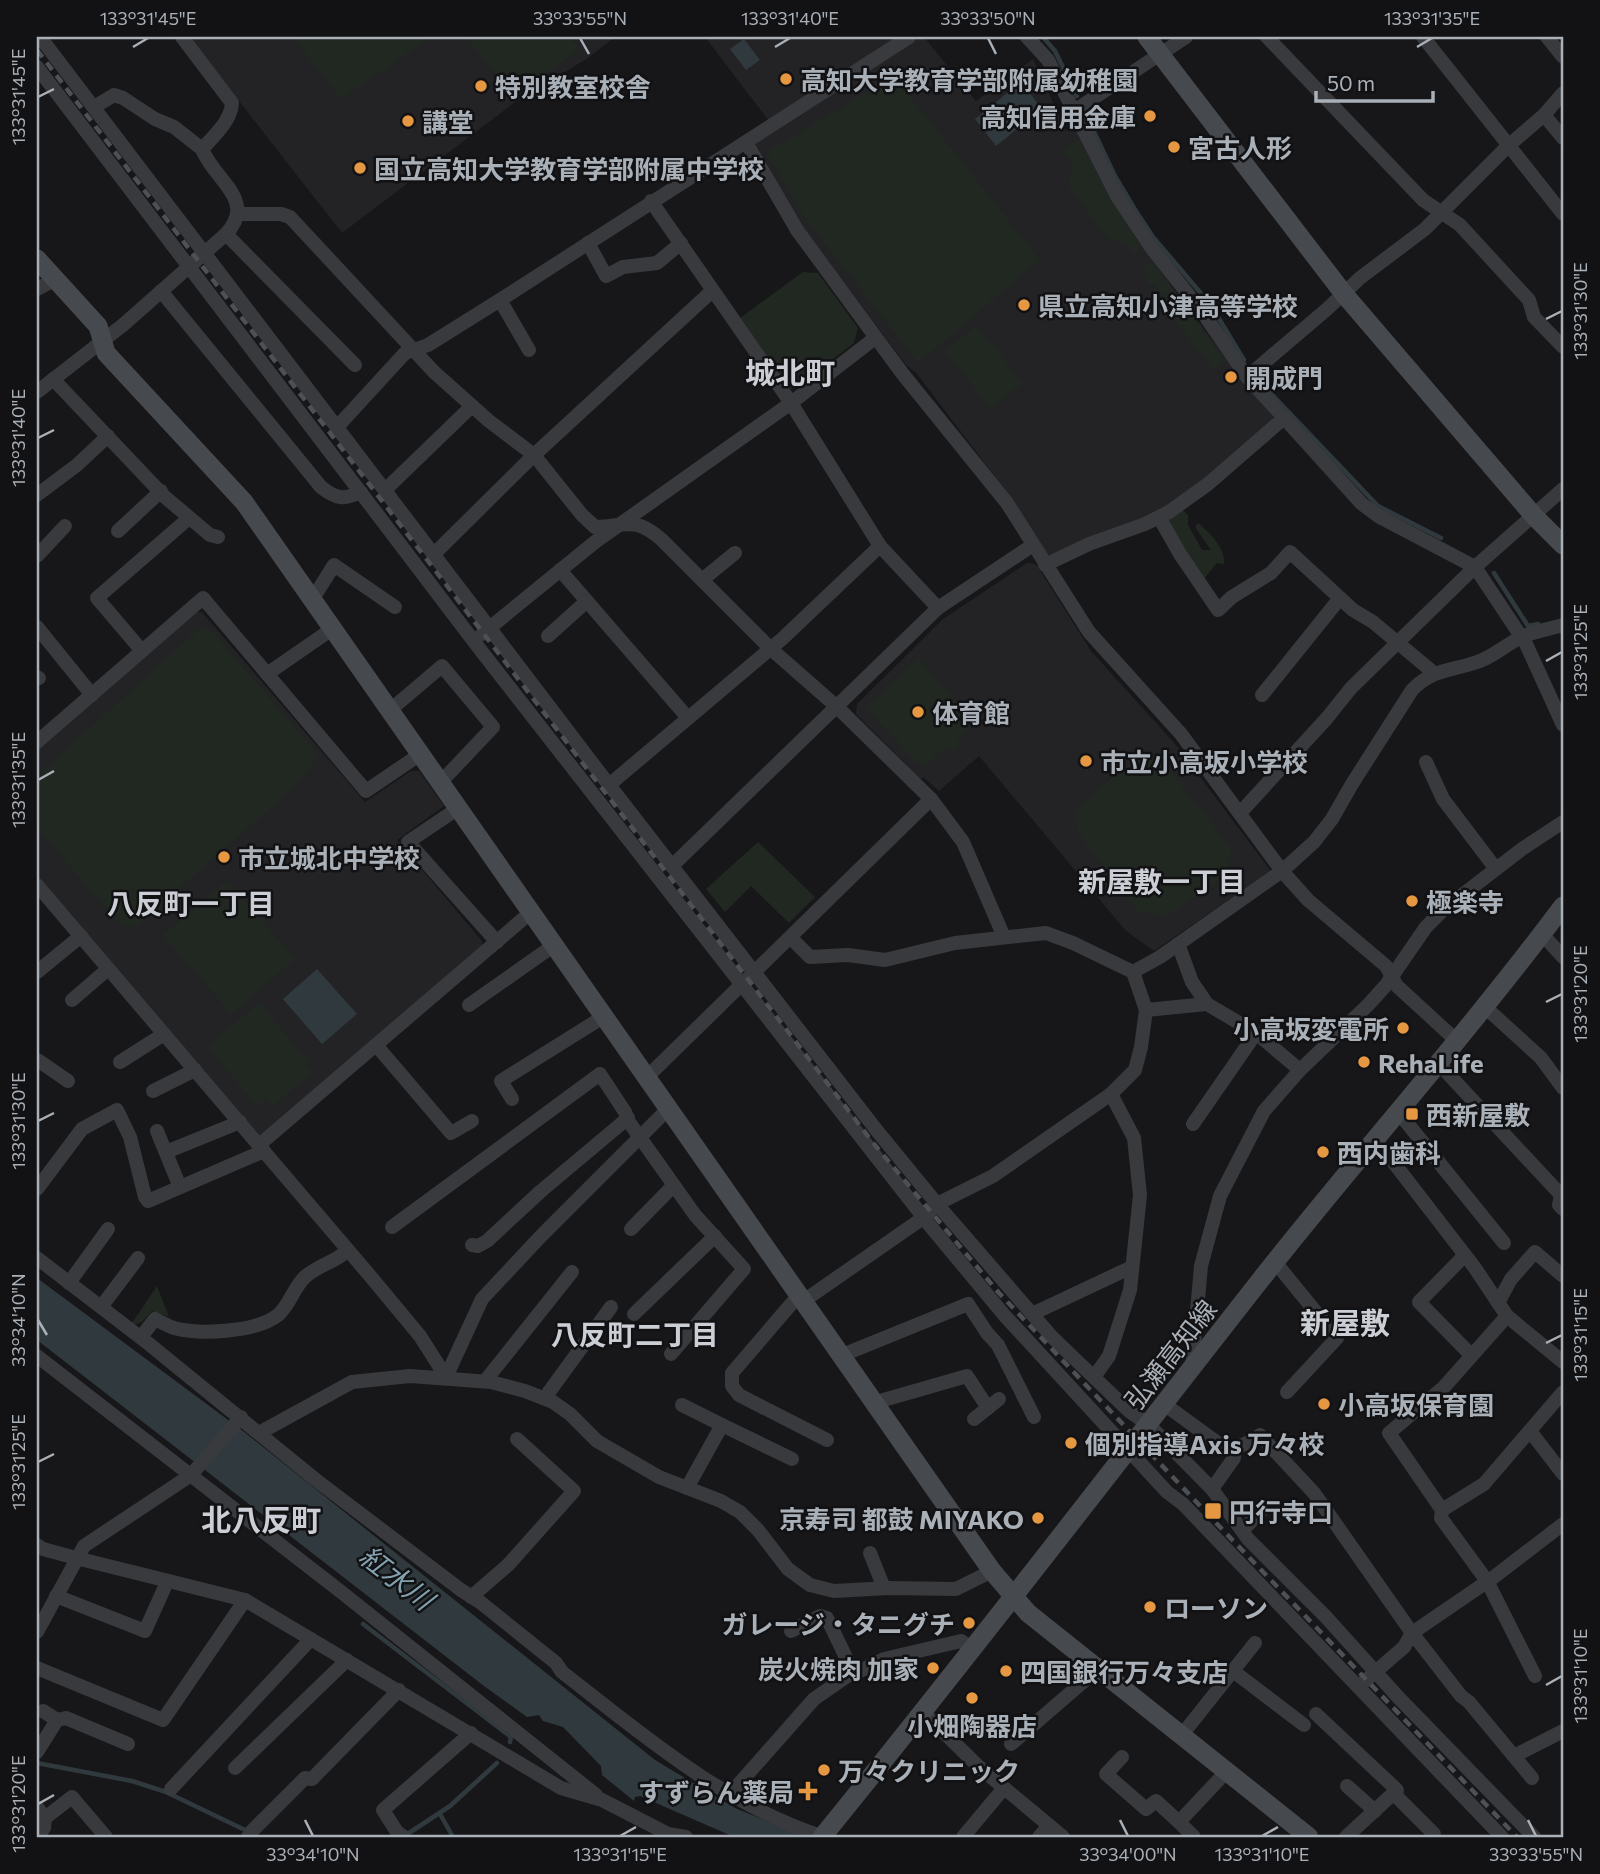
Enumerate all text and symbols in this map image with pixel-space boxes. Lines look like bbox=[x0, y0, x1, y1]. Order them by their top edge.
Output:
text: 133°31'45"E bbox=[100, 7, 196, 29]
text: 33°33'55"N bbox=[533, 7, 627, 29]
text: 133°31'40"E bbox=[741, 7, 839, 29]
text: 33°33'50"N bbox=[940, 7, 1036, 29]
text: 133°31'35"E bbox=[1384, 7, 1480, 29]
text: 133°31'45"E bbox=[7, 49, 29, 145]
scale bar bbox=[1316, 60, 1434, 104]
place label: 高知大学教育学部附属幼稚園 bbox=[800, 64, 1138, 95]
text: 50 m bbox=[1327, 70, 1375, 95]
place label: 特別教室校舎 bbox=[495, 71, 651, 102]
marker: 高知大学教育学部附属幼稚園 bbox=[778, 71, 794, 87]
marker: 特別教室校舎 bbox=[473, 78, 489, 94]
place label: 高知信用金庫 bbox=[980, 101, 1136, 132]
place label: 講堂 bbox=[422, 106, 474, 137]
marker: 高知信用金庫 bbox=[1142, 108, 1158, 124]
marker: 講堂 bbox=[400, 113, 416, 129]
place label: 宮古人形 bbox=[1188, 132, 1292, 163]
marker: 宮古人形 bbox=[1166, 139, 1182, 155]
place label: 国立高知大学教育学部附属中学校 bbox=[374, 153, 764, 184]
marker: 国立高知大学教育学部附属中学校 bbox=[352, 160, 368, 176]
text: 133°31'30"E bbox=[1569, 262, 1591, 360]
place label: 県立高知小津高等学校 bbox=[1038, 290, 1298, 321]
marker: 県立高知小津高等学校 bbox=[1016, 297, 1032, 313]
district label: 城北町 bbox=[745, 353, 835, 390]
place label: 開成門 bbox=[1245, 362, 1323, 393]
marker: 開成門 bbox=[1223, 369, 1239, 385]
text: 133°31'40"E bbox=[7, 389, 29, 487]
text: 133°31'25"E bbox=[1569, 604, 1591, 700]
place label: 体育館 bbox=[932, 697, 1010, 728]
marker: 体育館 bbox=[910, 704, 926, 720]
text: 133°31'35"E bbox=[7, 732, 29, 828]
place label: 市立小高坂小学校 bbox=[1100, 746, 1308, 777]
marker: 市立小高坂小学校 bbox=[1078, 753, 1094, 769]
place label: 市立城北中学校 bbox=[238, 842, 420, 873]
marker: 市立城北中学校 bbox=[216, 849, 232, 865]
district label: 新屋敷一丁目 bbox=[1078, 864, 1246, 898]
district label: 八反町一丁目 bbox=[107, 886, 275, 920]
place label: 極楽寺 bbox=[1426, 886, 1504, 917]
marker: 極楽寺 bbox=[1404, 893, 1420, 909]
text: 133°31'20"E bbox=[1569, 945, 1591, 1043]
place label: 小高坂変電所 bbox=[1233, 1013, 1389, 1044]
marker: 小高坂変電所 bbox=[1395, 1020, 1411, 1036]
place label: RehaLife bbox=[1378, 1047, 1484, 1078]
marker: RehaLife bbox=[1356, 1054, 1372, 1070]
text: 133°31'30"E bbox=[7, 1072, 29, 1170]
place label: 西新屋敷 bbox=[1426, 1099, 1530, 1130]
marker: 西新屋敷 bbox=[1404, 1106, 1420, 1122]
place label: 西内歯科 bbox=[1337, 1137, 1441, 1168]
marker: 西内歯科 bbox=[1315, 1144, 1331, 1160]
text: 33°34'10"N bbox=[7, 1273, 29, 1367]
text: 133°31'15"E bbox=[1569, 1288, 1591, 1382]
street label: 弘瀬高知線 bbox=[1118, 1293, 1222, 1415]
district label: 新屋敷 bbox=[1300, 1303, 1390, 1340]
district label: 八反町二丁目 bbox=[551, 1317, 719, 1351]
place label: 小高坂保育園 bbox=[1338, 1389, 1494, 1420]
marker: 小高坂保育園 bbox=[1316, 1396, 1332, 1412]
text: 133°31'25"E bbox=[7, 1414, 29, 1510]
place label: 個別指導Axis 万々校 bbox=[1085, 1428, 1325, 1459]
marker: 個別指導Axis 万々校 bbox=[1063, 1435, 1079, 1451]
place label: 円行寺口 bbox=[1229, 1496, 1333, 1527]
district label: 北八反町 bbox=[201, 1500, 321, 1537]
marker: 円行寺口 bbox=[1203, 1501, 1223, 1521]
place label: 京寿司 都鼓 MIYAKO bbox=[779, 1503, 1024, 1534]
marker: 京寿司 都鼓 MIYAKO bbox=[1030, 1510, 1046, 1526]
water label: 紅水川 bbox=[353, 1538, 443, 1618]
place label: ローソン bbox=[1164, 1592, 1268, 1623]
marker: ローソン bbox=[1142, 1599, 1158, 1615]
place label: ガレージ・タニグチ bbox=[722, 1608, 955, 1639]
marker: ガレージ・タニグチ bbox=[961, 1615, 977, 1631]
text: 133°31'10"E bbox=[1569, 1628, 1591, 1724]
place label: 炭火焼肉 加家 bbox=[758, 1653, 919, 1684]
place label: 四国銀行万々支店 bbox=[1020, 1656, 1228, 1687]
marker: 炭火焼肉 加家 bbox=[925, 1660, 941, 1676]
marker: 四国銀行万々支店 bbox=[998, 1663, 1014, 1679]
marker: 小畑陶器店 bbox=[964, 1690, 980, 1706]
place label: 小畑陶器店 bbox=[907, 1710, 1037, 1741]
text: 133°31'20"E bbox=[7, 1755, 29, 1853]
place label: 万々クリニック bbox=[838, 1755, 1020, 1786]
marker: 万々クリニック bbox=[816, 1762, 832, 1778]
place label: すずらん薬局 bbox=[638, 1776, 794, 1807]
marker: すずらん薬局 bbox=[800, 1783, 816, 1799]
text: 33°34'10"N bbox=[266, 1843, 360, 1865]
text: 133°31'15"E bbox=[573, 1843, 667, 1865]
text: 33°34'00"N bbox=[1079, 1843, 1177, 1865]
text: 133°31'10"E bbox=[1214, 1843, 1310, 1865]
text: 33°33'55"N bbox=[1489, 1843, 1583, 1865]

